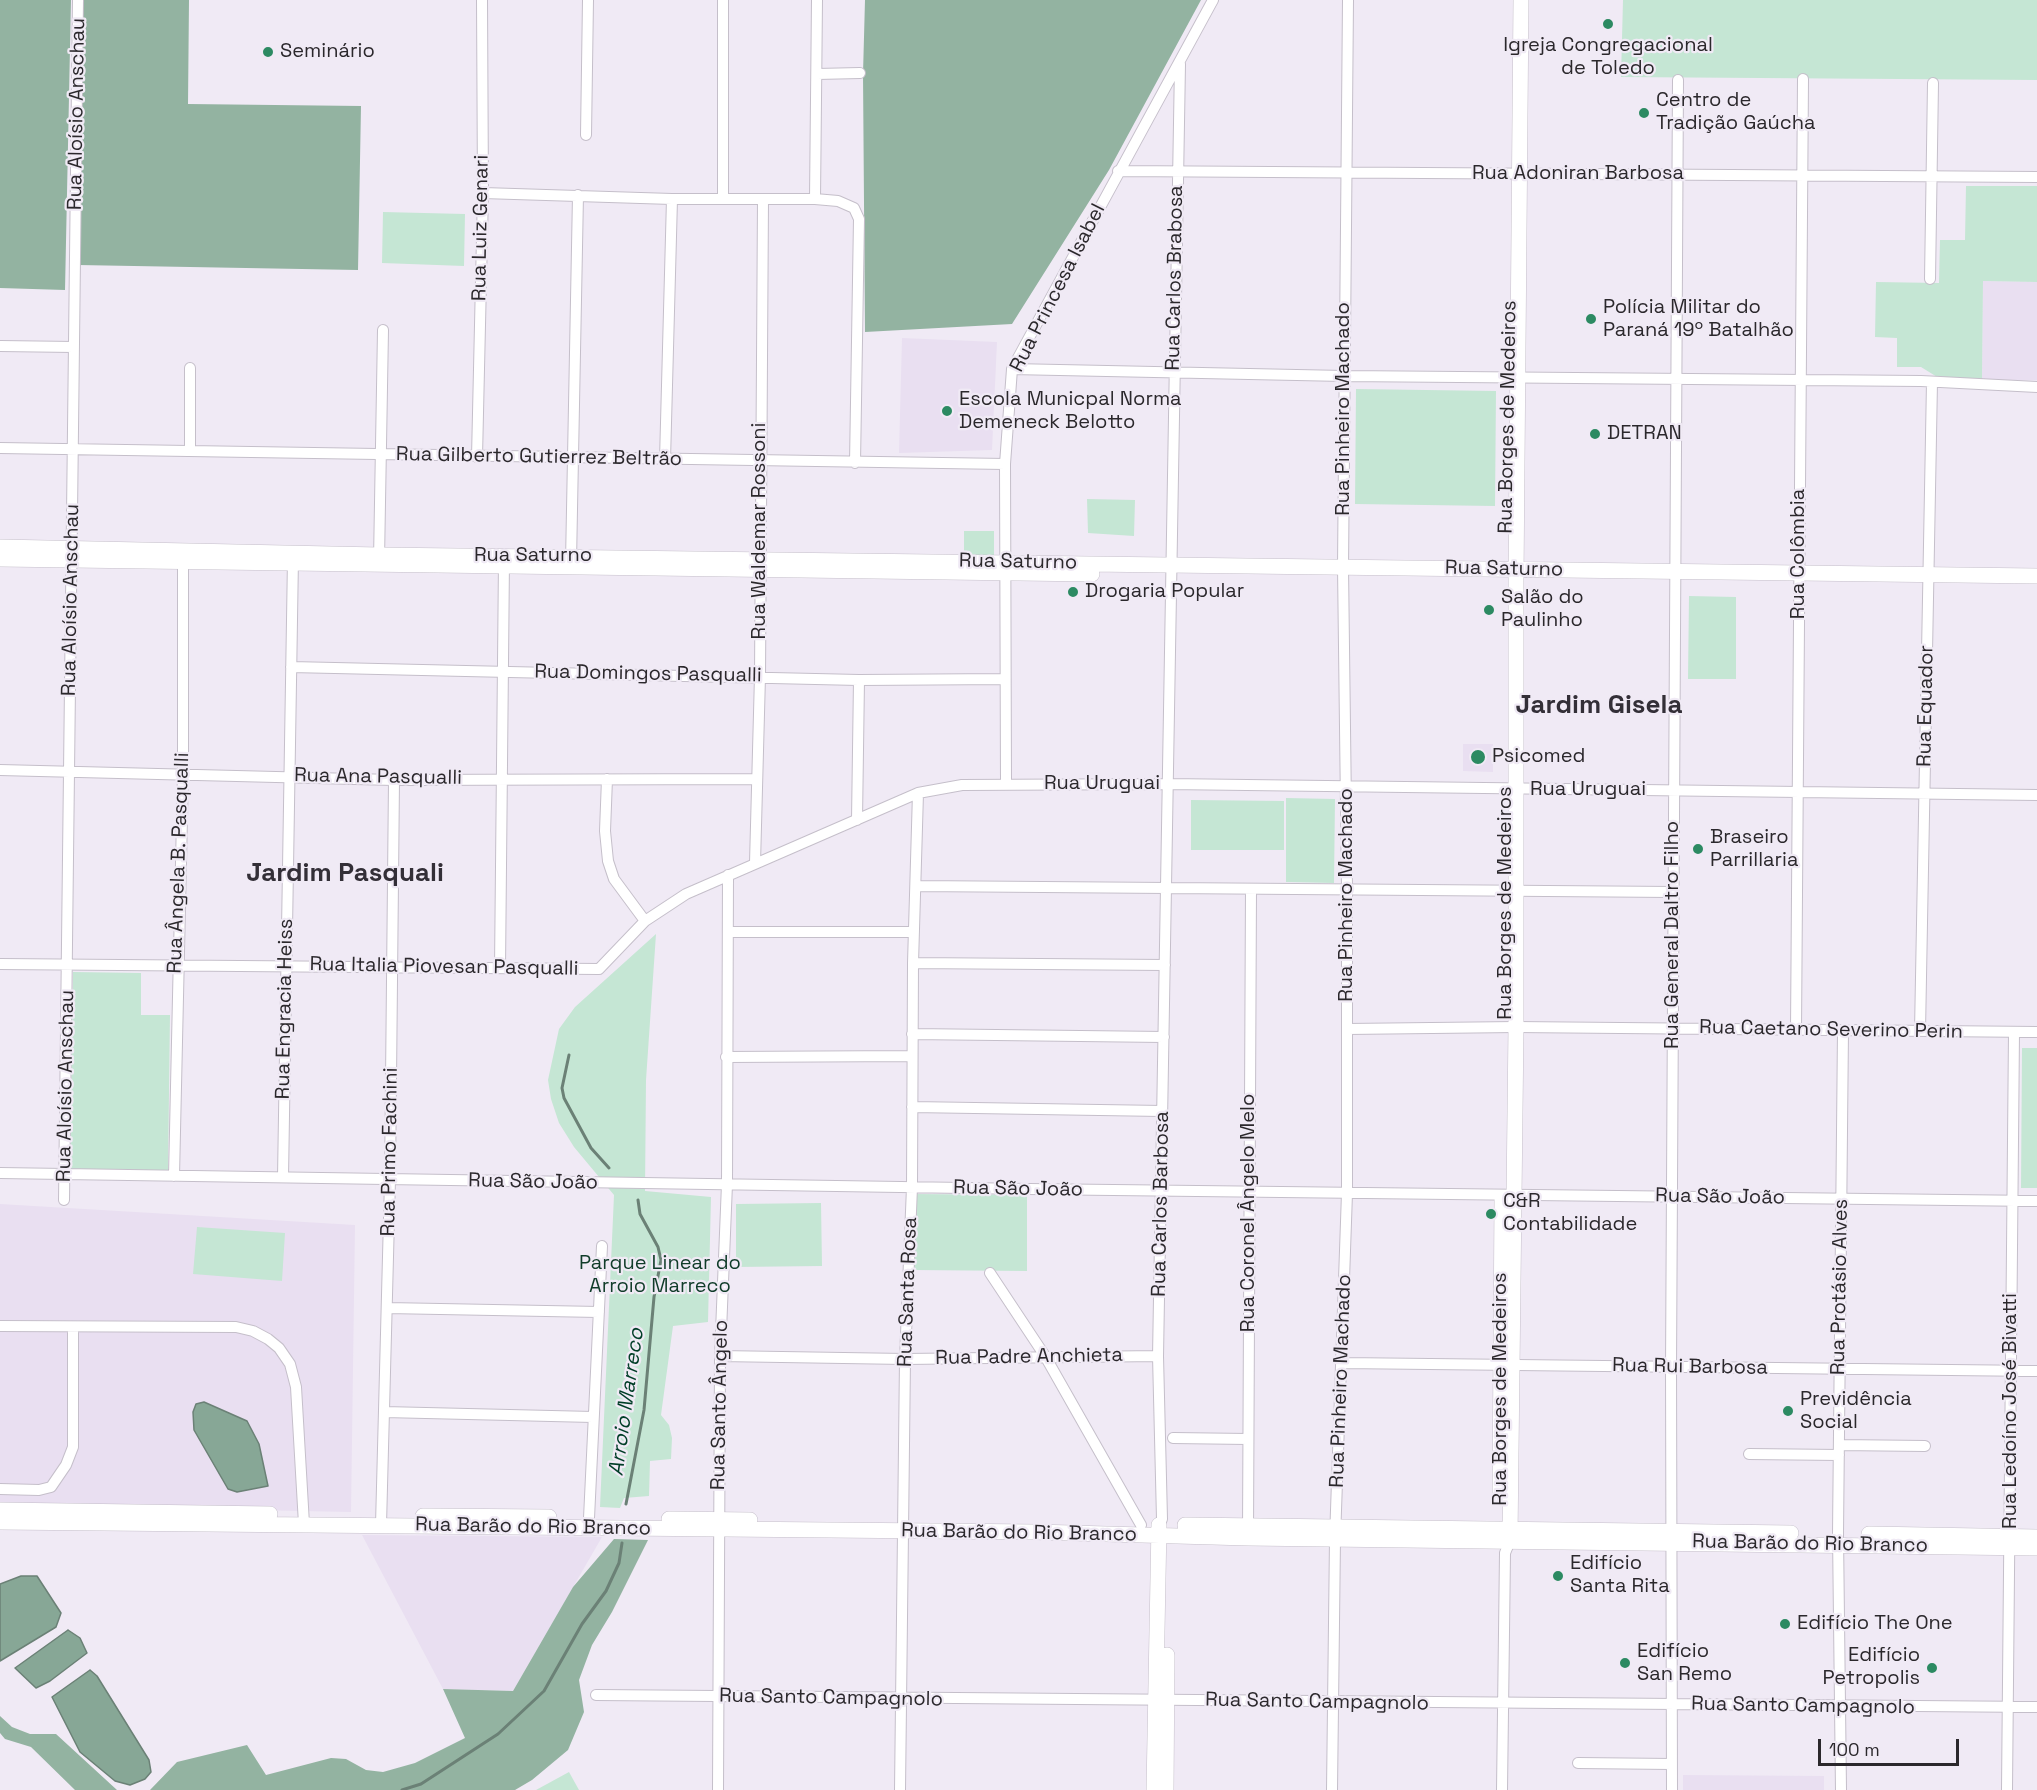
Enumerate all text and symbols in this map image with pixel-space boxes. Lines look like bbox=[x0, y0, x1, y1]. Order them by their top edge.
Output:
marker: Igreja Congregacional de Toledo bbox=[1601, 17, 1615, 31]
street label: Rua Aloísio Anschau bbox=[63, 18, 91, 210]
place label: Igreja Congregacional de Toledo bbox=[1503, 34, 1713, 81]
place label: Seminário bbox=[280, 40, 375, 64]
marker: Seminário bbox=[261, 45, 275, 59]
place label: Centro de Tradição Gaúcha bbox=[1656, 89, 1816, 136]
marker: Centro de Tradição Gaúcha bbox=[1637, 106, 1651, 120]
street label: Rua Luiz Genari bbox=[468, 155, 494, 301]
street label: Rua Adoniran Barbosa bbox=[1472, 162, 1684, 186]
street label: Rua Carlos Brabosa bbox=[1161, 185, 1189, 371]
street label: Rua Princesa Isabel bbox=[1005, 200, 1111, 376]
place label: Polícia Militar do Paraná 19º Batalhão bbox=[1603, 296, 1794, 343]
street label: Rua Borges de Medeiros bbox=[1494, 300, 1522, 534]
street label: Rua Pinheiro Machado bbox=[1332, 302, 1356, 516]
marker: Polícia Militar do Paraná 19º Batalhão bbox=[1584, 312, 1598, 326]
place label: Escola Municpal Norma Demeneck Belotto bbox=[959, 388, 1182, 435]
marker: Escola Municpal Norma Demeneck Belotto bbox=[940, 404, 954, 418]
place label: DETRAN bbox=[1607, 422, 1682, 446]
street label: Rua Waldemar Rossoni bbox=[748, 423, 772, 639]
marker: DETRAN bbox=[1588, 427, 1602, 441]
street label: Rua Gilberto Gutierrez Beltrão bbox=[396, 443, 682, 471]
street label: Rua Colômbia bbox=[1787, 489, 1811, 619]
street label: Rua Aloísio Anschau bbox=[57, 504, 85, 696]
street label: Rua Saturno bbox=[474, 544, 592, 568]
street label: Rua Saturno bbox=[959, 549, 1077, 575]
street label: Rua Saturno bbox=[1445, 556, 1563, 582]
place label: Drogaria Popular bbox=[1085, 580, 1244, 604]
marker: Drogaria Popular bbox=[1066, 585, 1080, 599]
place label: Salão do Paulinho bbox=[1501, 586, 1584, 633]
marker: Salão do Paulinho bbox=[1482, 603, 1496, 617]
street label: Rua Equador bbox=[1913, 645, 1939, 767]
street label: Rua Domingos Pasqualli bbox=[534, 660, 762, 688]
district label: Jardim Gisela bbox=[1516, 690, 1682, 722]
place label: Psicomed bbox=[1492, 745, 1585, 769]
marker: Psicomed bbox=[1469, 748, 1487, 766]
street label: Rua Ângela B. Pasqualli bbox=[163, 752, 195, 974]
street label: Rua Ana Pasqualli bbox=[294, 764, 462, 790]
street label: Rua Uruguai bbox=[1044, 772, 1160, 796]
street label: Rua Uruguai bbox=[1530, 778, 1646, 802]
street label: Rua Borges de Medeiros bbox=[1494, 786, 1518, 1020]
street label: Rua Pinheiro Machado bbox=[1335, 788, 1359, 1002]
street label: Rua General Daltro Filho bbox=[1661, 821, 1685, 1049]
place label: Braseiro Parrillaria bbox=[1710, 826, 1799, 873]
marker: Braseiro Parrillaria bbox=[1691, 842, 1705, 856]
district label: Jardim Pasquali bbox=[246, 858, 444, 890]
street label: Rua Engracia Heiss bbox=[271, 918, 299, 1100]
street label: Rua Italia Piovesan Pasqualli bbox=[309, 953, 579, 981]
street label: Rua Aloísio Anschau bbox=[52, 990, 80, 1182]
street label: Rua Caetano Severino Perin bbox=[1699, 1016, 1963, 1044]
street label: Rua Primo Fachini bbox=[377, 1067, 403, 1237]
street label: Rua Coronel Ângelo Melo bbox=[1237, 1094, 1261, 1332]
street label: Rua Carlos Barbosa bbox=[1147, 1111, 1175, 1297]
street label: Rua São João bbox=[468, 1169, 598, 1195]
street label: Rua São João bbox=[953, 1176, 1083, 1202]
street label: Rua São João bbox=[1655, 1184, 1785, 1210]
place label: C&R Contabilidade bbox=[1503, 1190, 1637, 1237]
street label: Rua Protásio Alves bbox=[1826, 1199, 1854, 1375]
marker: C&R Contabilidade bbox=[1484, 1207, 1498, 1221]
street label: Rua Santa Rosa bbox=[893, 1217, 923, 1367]
park label: Parque Linear do Arroio Marreco bbox=[579, 1252, 741, 1299]
street label: Rua Borges de Medeiros bbox=[1489, 1272, 1513, 1506]
street label: Rua Pinheiro Machado bbox=[1325, 1274, 1357, 1488]
street label: Rua Ledoíno José Bivatti bbox=[1999, 1293, 2023, 1529]
street label: Rua Santo Ângelo bbox=[707, 1320, 733, 1490]
water label: Arroio Marreco bbox=[604, 1327, 650, 1477]
street label: Rua Padre Anchieta bbox=[935, 1343, 1123, 1371]
street label: Rua Rui Barbosa bbox=[1612, 1354, 1768, 1380]
place label: Previdência Social bbox=[1800, 1388, 1912, 1435]
marker: Previdência Social bbox=[1781, 1404, 1795, 1418]
street label: Rua Barão do Rio Branco bbox=[415, 1513, 651, 1541]
street label: Rua Barão do Rio Branco bbox=[901, 1519, 1137, 1547]
street label: Rua Barão do Rio Branco bbox=[1692, 1530, 1928, 1558]
place label: Edifício Santa Rita bbox=[1570, 1552, 1670, 1599]
marker: Edifício Santa Rita bbox=[1551, 1569, 1565, 1583]
place label: Edifício The One bbox=[1797, 1612, 1953, 1636]
marker: Edifício The One bbox=[1778, 1617, 1792, 1631]
place label: Edifício San Remo bbox=[1637, 1640, 1732, 1687]
place label: Edifício Petropolis bbox=[1823, 1644, 1920, 1691]
marker: Edifício San Remo bbox=[1618, 1656, 1632, 1670]
marker: Edifício Petropolis bbox=[1925, 1661, 1939, 1675]
street label: Rua Santo Campagnolo bbox=[719, 1684, 943, 1712]
street label: Rua Santo Campagnolo bbox=[1205, 1688, 1429, 1716]
street label: Rua Santo Campagnolo bbox=[1691, 1692, 1915, 1720]
scale bar bbox=[1821, 1727, 1962, 1765]
text: 100 m bbox=[1829, 1738, 1880, 1761]

